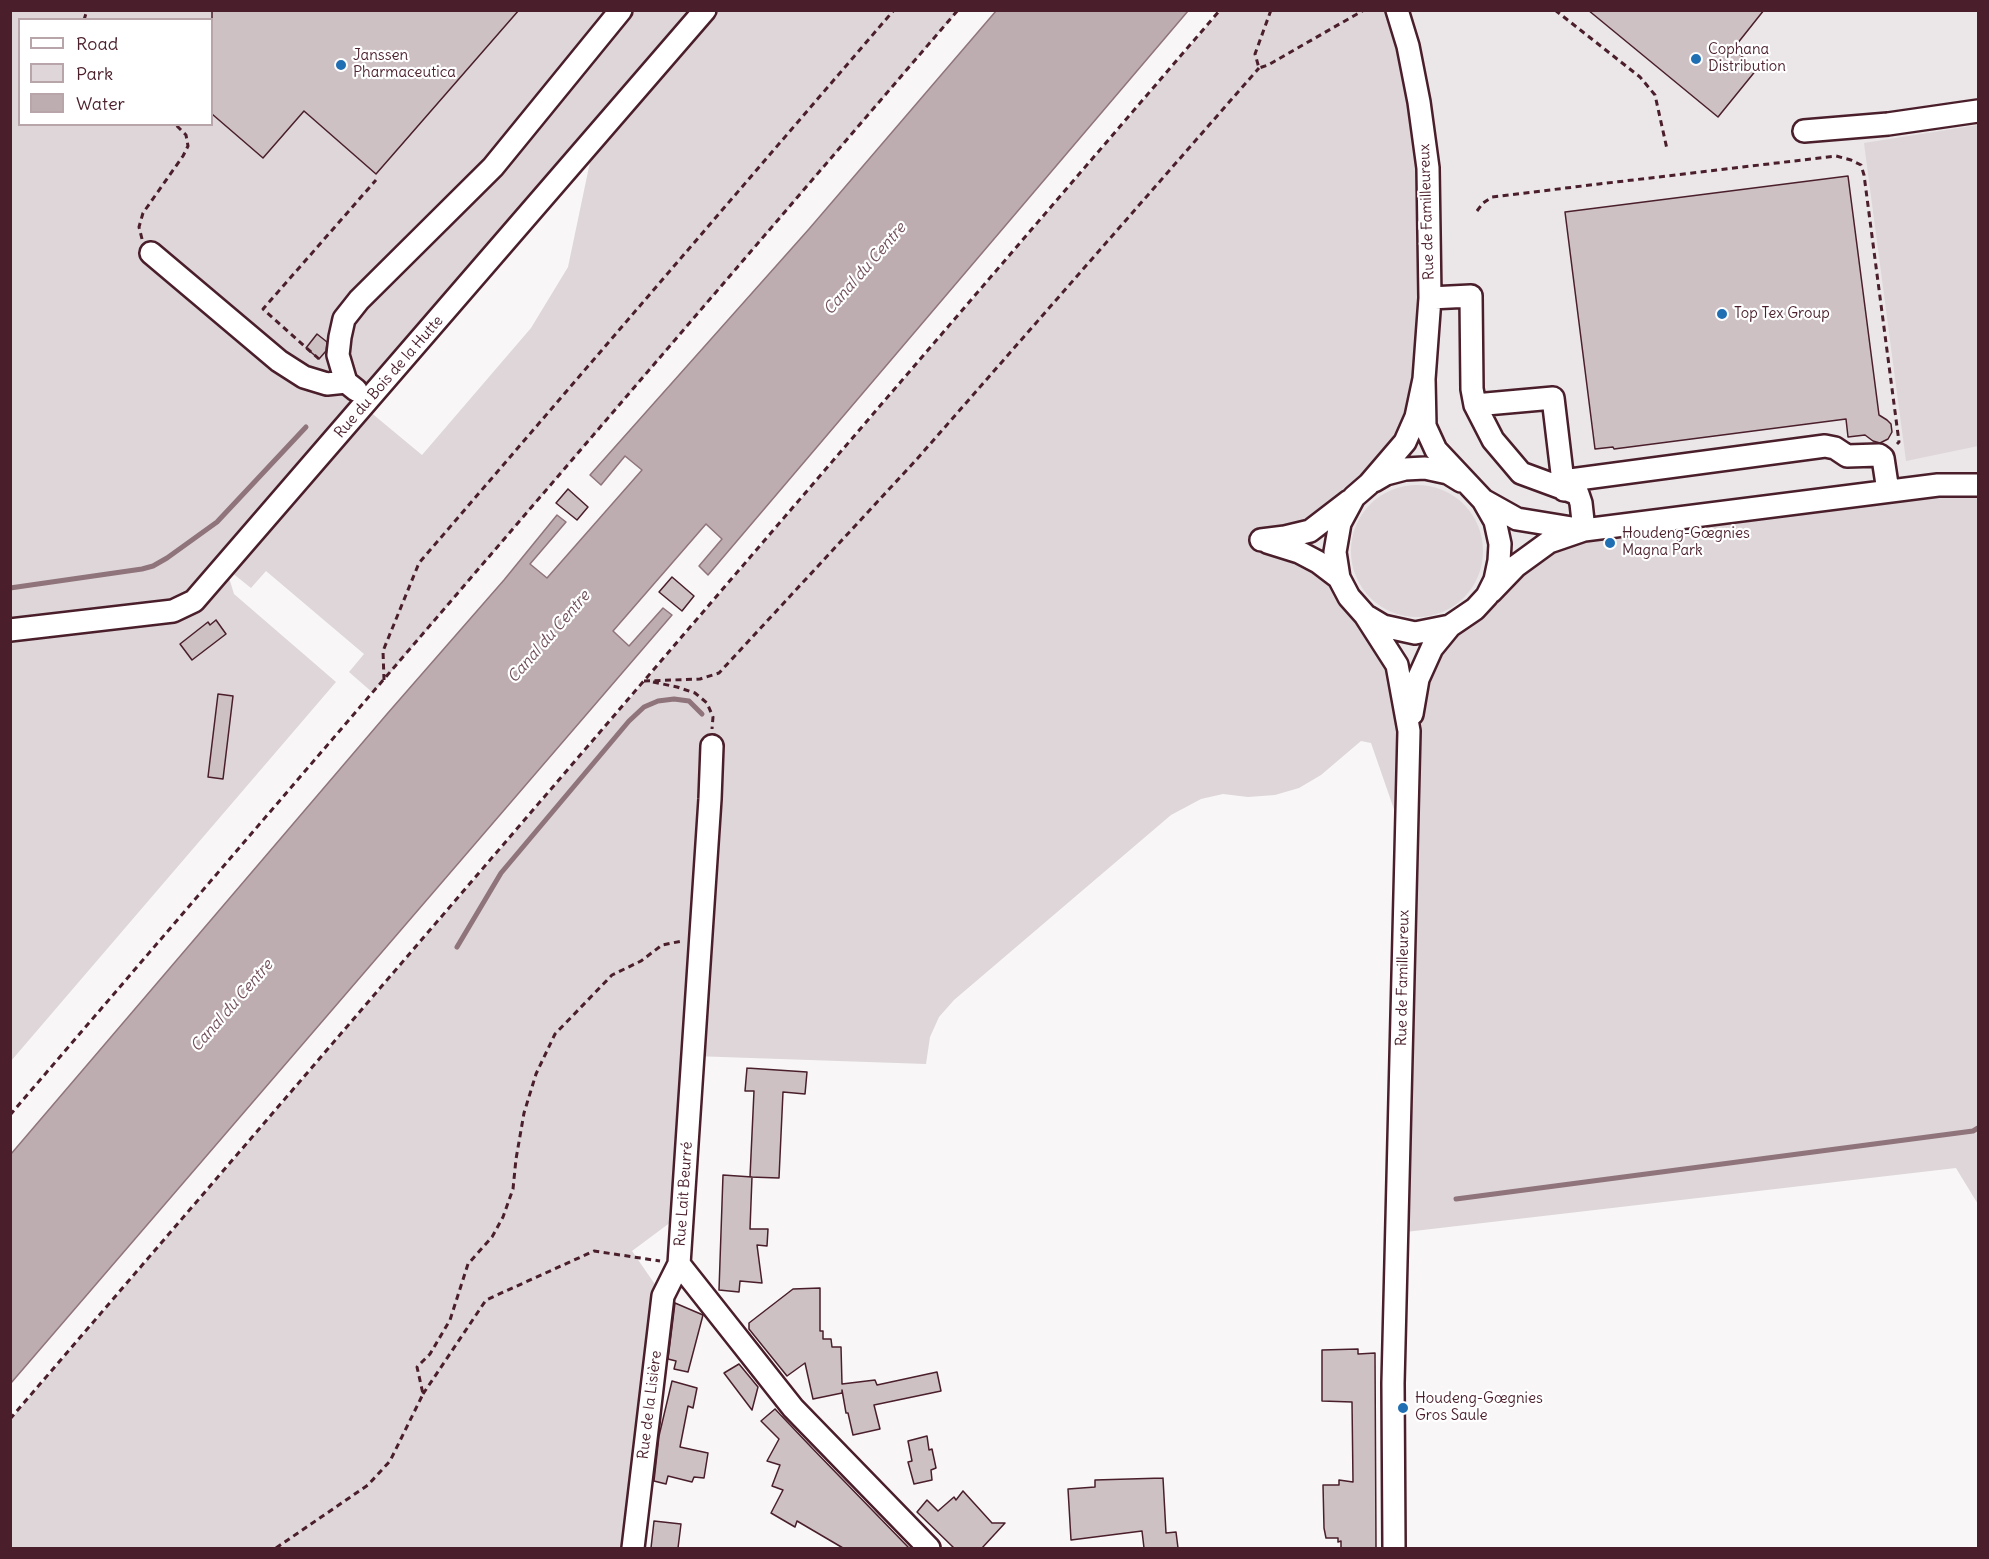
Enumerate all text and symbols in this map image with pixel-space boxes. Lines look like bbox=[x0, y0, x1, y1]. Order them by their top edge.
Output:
legend bbox=[18, 18, 213, 126]
text: Road bbox=[76, 32, 118, 55]
place label: Cophana Distribution bbox=[1708, 41, 1786, 76]
place label: Janssen Pharmaceutica bbox=[353, 47, 456, 82]
marker: Cophana Distribution bbox=[1689, 52, 1703, 66]
marker: Janssen Pharmaceutica bbox=[334, 58, 348, 72]
text: Park bbox=[76, 62, 113, 85]
text: Water bbox=[76, 92, 125, 115]
street label: Rue de Familleureux bbox=[1416, 143, 1438, 281]
water label: Canal du Centre bbox=[820, 219, 910, 319]
place label: Top Tex Group bbox=[1734, 305, 1830, 323]
marker: Top Tex Group bbox=[1715, 307, 1729, 321]
street label: Rue du Bois de la Hutte bbox=[331, 312, 447, 442]
place label: Houdeng-Gœgnies Magna Park bbox=[1622, 525, 1750, 560]
marker: Houdeng-Gœgnies Magna Park bbox=[1603, 536, 1617, 550]
water label: Canal du Centre bbox=[504, 587, 594, 687]
street label: Rue de Familleureux bbox=[1393, 910, 1413, 1046]
water label: Canal du Centre bbox=[187, 956, 277, 1056]
street label: Rue Lait Beurré bbox=[671, 1141, 697, 1247]
street label: Rue de la Lisière bbox=[634, 1350, 666, 1460]
place label: Houdeng-Gœgnies Gros Saule bbox=[1415, 1390, 1543, 1425]
marker: Houdeng-Gœgnies Gros Saule bbox=[1396, 1401, 1410, 1415]

